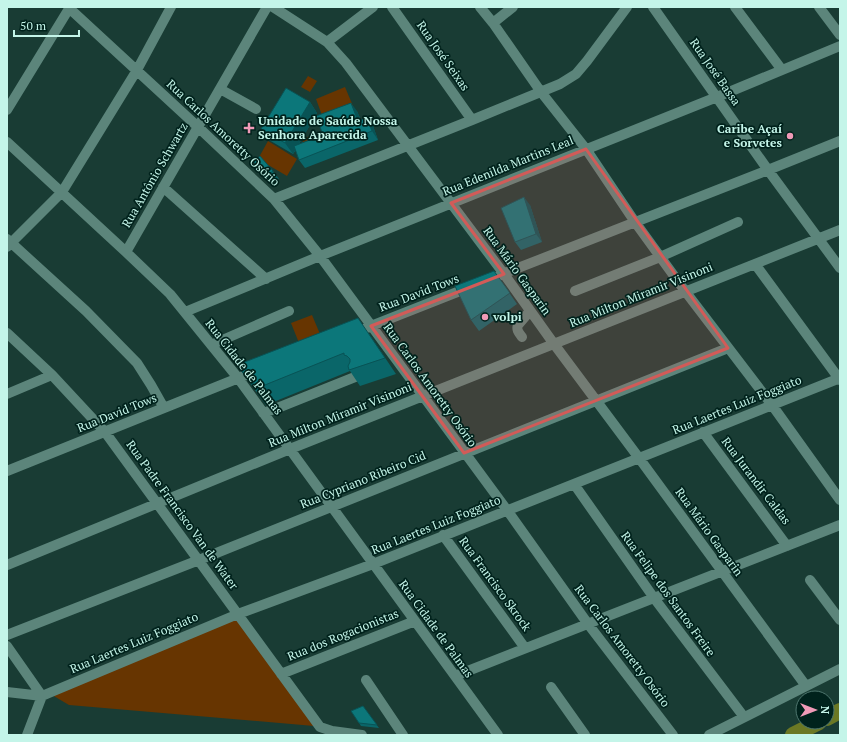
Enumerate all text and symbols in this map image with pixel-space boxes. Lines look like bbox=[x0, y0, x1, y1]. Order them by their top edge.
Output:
scale bar bbox=[14, 12, 79, 38]
text: 50 m bbox=[20, 18, 47, 33]
street label: Rua José Seixas bbox=[414, 18, 473, 94]
street label: Rua José Bassa bbox=[687, 35, 744, 108]
street label: Rua Carlos Amoretty Osório bbox=[164, 76, 283, 189]
place label: Unidade de Saúde Nossa Senhora Aparecida bbox=[258, 113, 398, 142]
street label: Rua Antônio Schwartz bbox=[118, 119, 191, 230]
place label: Caribe Açaí e Sorvetes bbox=[717, 121, 783, 150]
marker: Unidade de Saúde Nossa Senhora Aparecida bbox=[243, 122, 255, 134]
marker: Caribe Açaí e Sorvetes bbox=[785, 131, 795, 141]
street label: Rua Edenilda Martins Leal bbox=[440, 132, 576, 199]
street label: Rua Mário Gasparin bbox=[480, 224, 554, 318]
street label: Rua Milton Miramir Visinoni bbox=[567, 259, 715, 330]
street label: Rua David Tows bbox=[377, 270, 461, 315]
place label: volpi bbox=[492, 309, 522, 324]
marker: volpi bbox=[480, 312, 490, 322]
street label: Rua Cidade de Palmas bbox=[202, 316, 286, 417]
street label: Rua Carlos Amoretty Osório bbox=[380, 320, 481, 450]
street label: Rua Laertes Luiz Foggiato bbox=[670, 372, 804, 437]
street label: Rua Milton Miramir Visinoni bbox=[266, 379, 414, 450]
street label: Rua David Tows bbox=[75, 390, 159, 435]
street label: Rua Jurandir Caldas bbox=[719, 434, 794, 527]
street label: Rua Padre Francisco Van de Water bbox=[123, 437, 242, 593]
street label: Rua Cypriano Ribeiro Cid bbox=[298, 447, 428, 512]
street label: Rua Mário Gasparin bbox=[672, 485, 746, 579]
street label: Rua Laertes Luiz Foggiato bbox=[369, 492, 503, 557]
street label: Rua Felipe dos Santos Freire bbox=[618, 528, 719, 659]
street label: Rua Francisco Skrock bbox=[456, 534, 535, 634]
street label: Rua Cidade de Palmas bbox=[396, 577, 477, 681]
street label: Rua Carlos Amoretty Osório bbox=[571, 582, 674, 710]
street label: Rua dos Rogacionistas bbox=[285, 605, 401, 664]
street label: Rua Laertes Luiz Foggiato bbox=[67, 609, 200, 676]
north arrow bbox=[795, 690, 835, 730]
text: N bbox=[818, 706, 832, 715]

